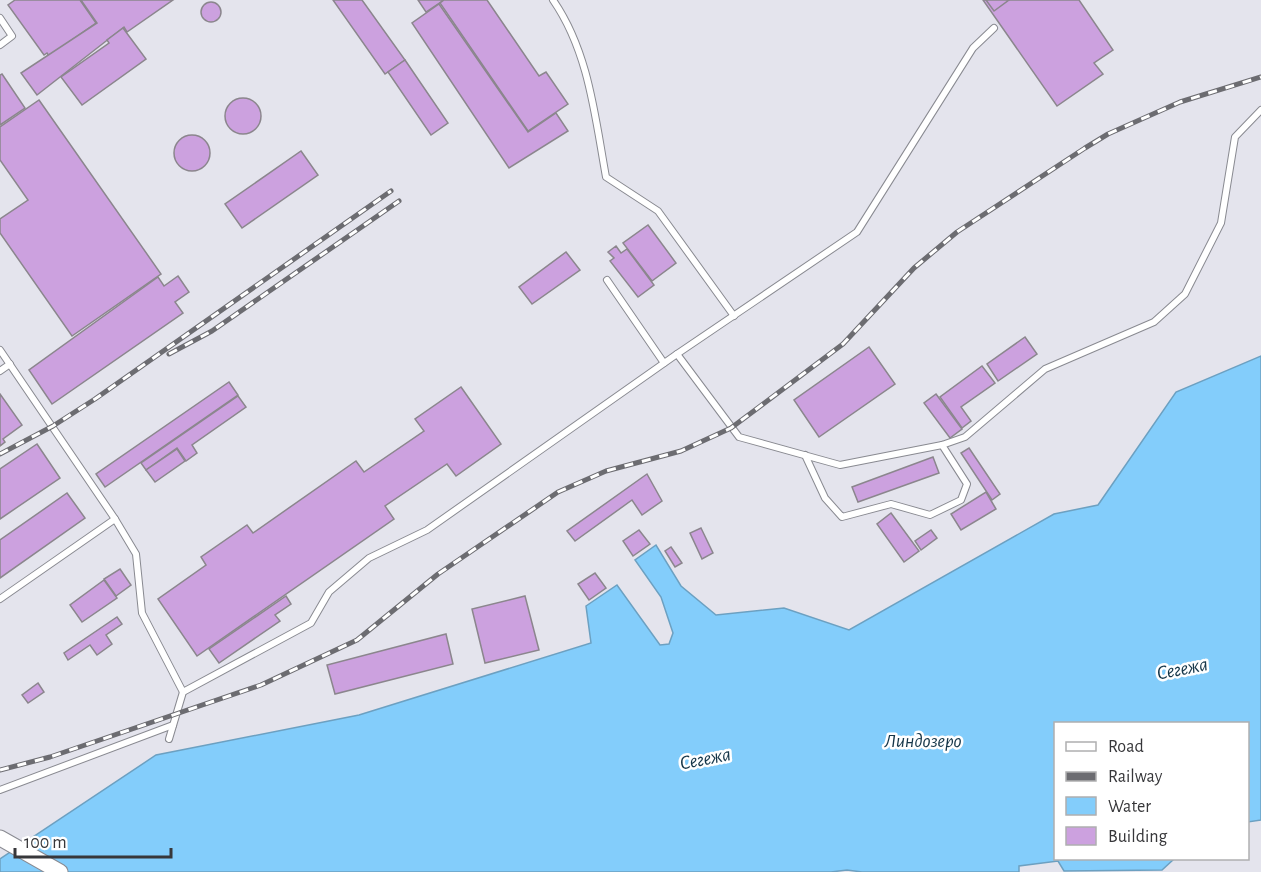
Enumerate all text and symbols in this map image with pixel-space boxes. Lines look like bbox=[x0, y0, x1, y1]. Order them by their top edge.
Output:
water label: Сегежа bbox=[1155, 654, 1210, 684]
legend bbox=[1054, 722, 1249, 860]
water label: Линдозеро bbox=[883, 731, 962, 751]
text: Road bbox=[1108, 738, 1144, 756]
water label: Сегежа bbox=[678, 744, 733, 774]
text: Railway bbox=[1108, 768, 1163, 786]
text: Water bbox=[1108, 798, 1151, 816]
scale bar bbox=[15, 821, 171, 859]
text: Building bbox=[1108, 828, 1168, 846]
text: 100 m bbox=[24, 834, 67, 852]

